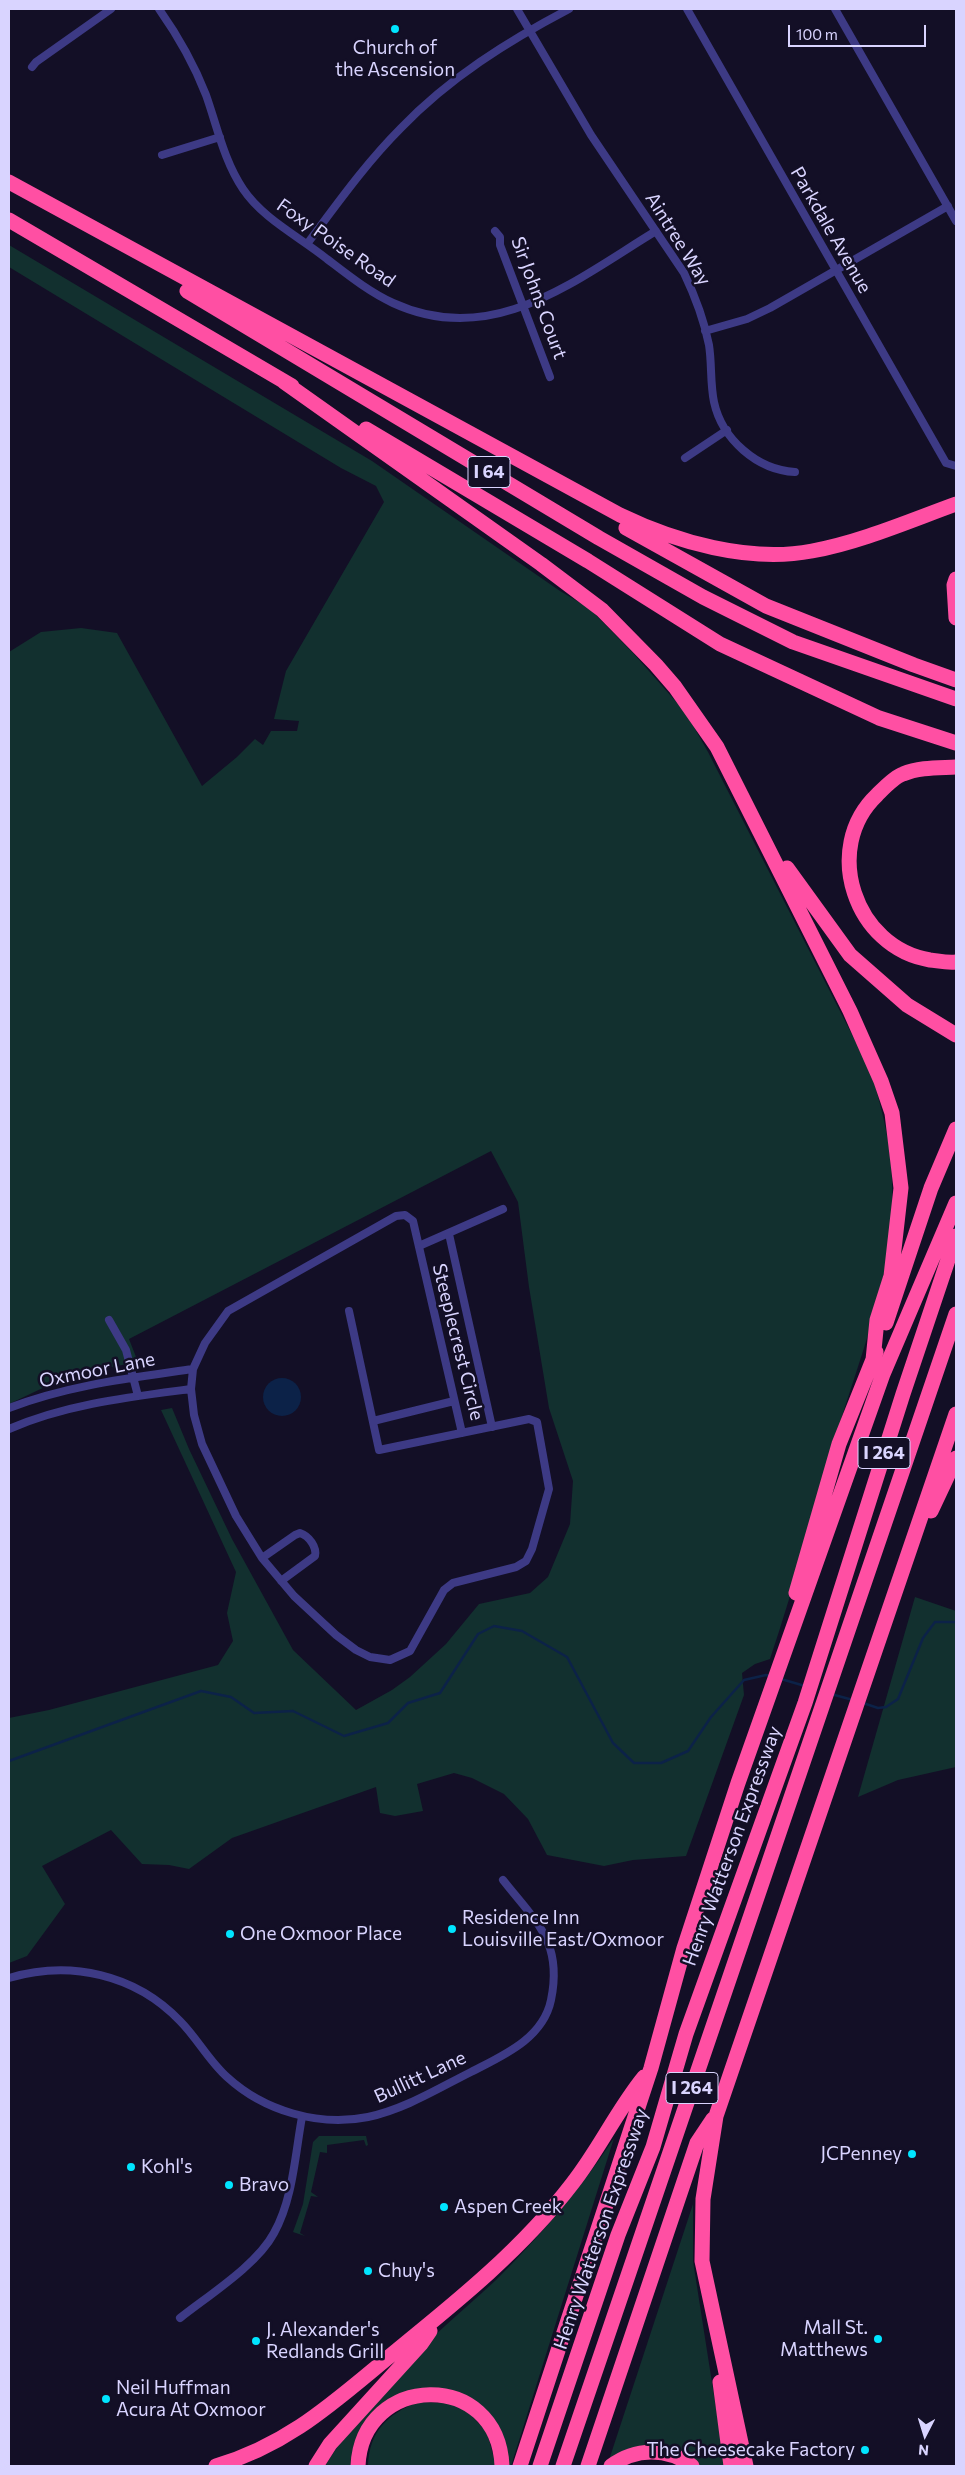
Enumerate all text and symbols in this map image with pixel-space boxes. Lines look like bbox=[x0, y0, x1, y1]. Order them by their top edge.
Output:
scale bar bbox=[790, 15, 928, 47]
marker: Church of the Ascension bbox=[389, 23, 401, 35]
text: 100 m bbox=[796, 25, 838, 43]
place label: Church of the Ascension bbox=[335, 37, 455, 81]
street label: Parkdale Avenue bbox=[786, 163, 876, 297]
street label: Aintree Way bbox=[640, 188, 716, 290]
street label: Foxy Poise Road bbox=[272, 194, 400, 292]
street label: Sir Johns Court bbox=[506, 234, 572, 362]
road number: I 64 bbox=[468, 457, 510, 488]
street label: Steeplecrest Circle bbox=[427, 1261, 489, 1423]
street label: Oxmoor Lane bbox=[37, 1348, 157, 1392]
road number: I 264 bbox=[858, 1438, 910, 1469]
street label: Henry Watterson Expressway bbox=[678, 1723, 786, 1969]
place label: Residence Inn Louisville East/Oxmoor bbox=[462, 1907, 664, 1951]
place label: One Oxmoor Place bbox=[240, 1923, 402, 1945]
marker: Residence Inn Louisville East/Oxmoor bbox=[446, 1923, 458, 1935]
marker: One Oxmoor Place bbox=[224, 1928, 236, 1940]
street label: Bullitt Lane bbox=[371, 2046, 469, 2108]
road number: I 264 bbox=[666, 2072, 718, 2104]
street label: Henry Watterson Expressway bbox=[549, 2106, 653, 2352]
place label: JCPenney bbox=[820, 2143, 902, 2165]
marker: JCPenney bbox=[906, 2148, 918, 2160]
place label: Kohl's bbox=[141, 2156, 193, 2178]
marker: Kohl's bbox=[125, 2161, 137, 2173]
place label: Bravo bbox=[239, 2174, 289, 2196]
marker: Bravo bbox=[223, 2179, 235, 2191]
place label: Aspen Creek bbox=[454, 2196, 562, 2218]
marker: Aspen Creek bbox=[438, 2201, 450, 2213]
place label: Chuy's bbox=[378, 2260, 435, 2282]
marker: Chuy's bbox=[362, 2265, 374, 2277]
place label: Mall St. Matthews bbox=[780, 2317, 868, 2361]
place label: J. Alexander's Redlands Grill bbox=[266, 2319, 384, 2363]
marker: Mall St. Matthews bbox=[872, 2333, 884, 2345]
marker: J. Alexander's Redlands Grill bbox=[250, 2335, 262, 2347]
place label: Neil Huffman Acura At Oxmoor bbox=[116, 2377, 266, 2421]
marker: Neil Huffman Acura At Oxmoor bbox=[100, 2393, 112, 2405]
north arrow bbox=[900, 2410, 950, 2460]
place label: The Cheesecake Factory bbox=[647, 2439, 855, 2461]
text: N bbox=[918, 2442, 930, 2459]
marker: The Cheesecake Factory bbox=[859, 2444, 871, 2456]

